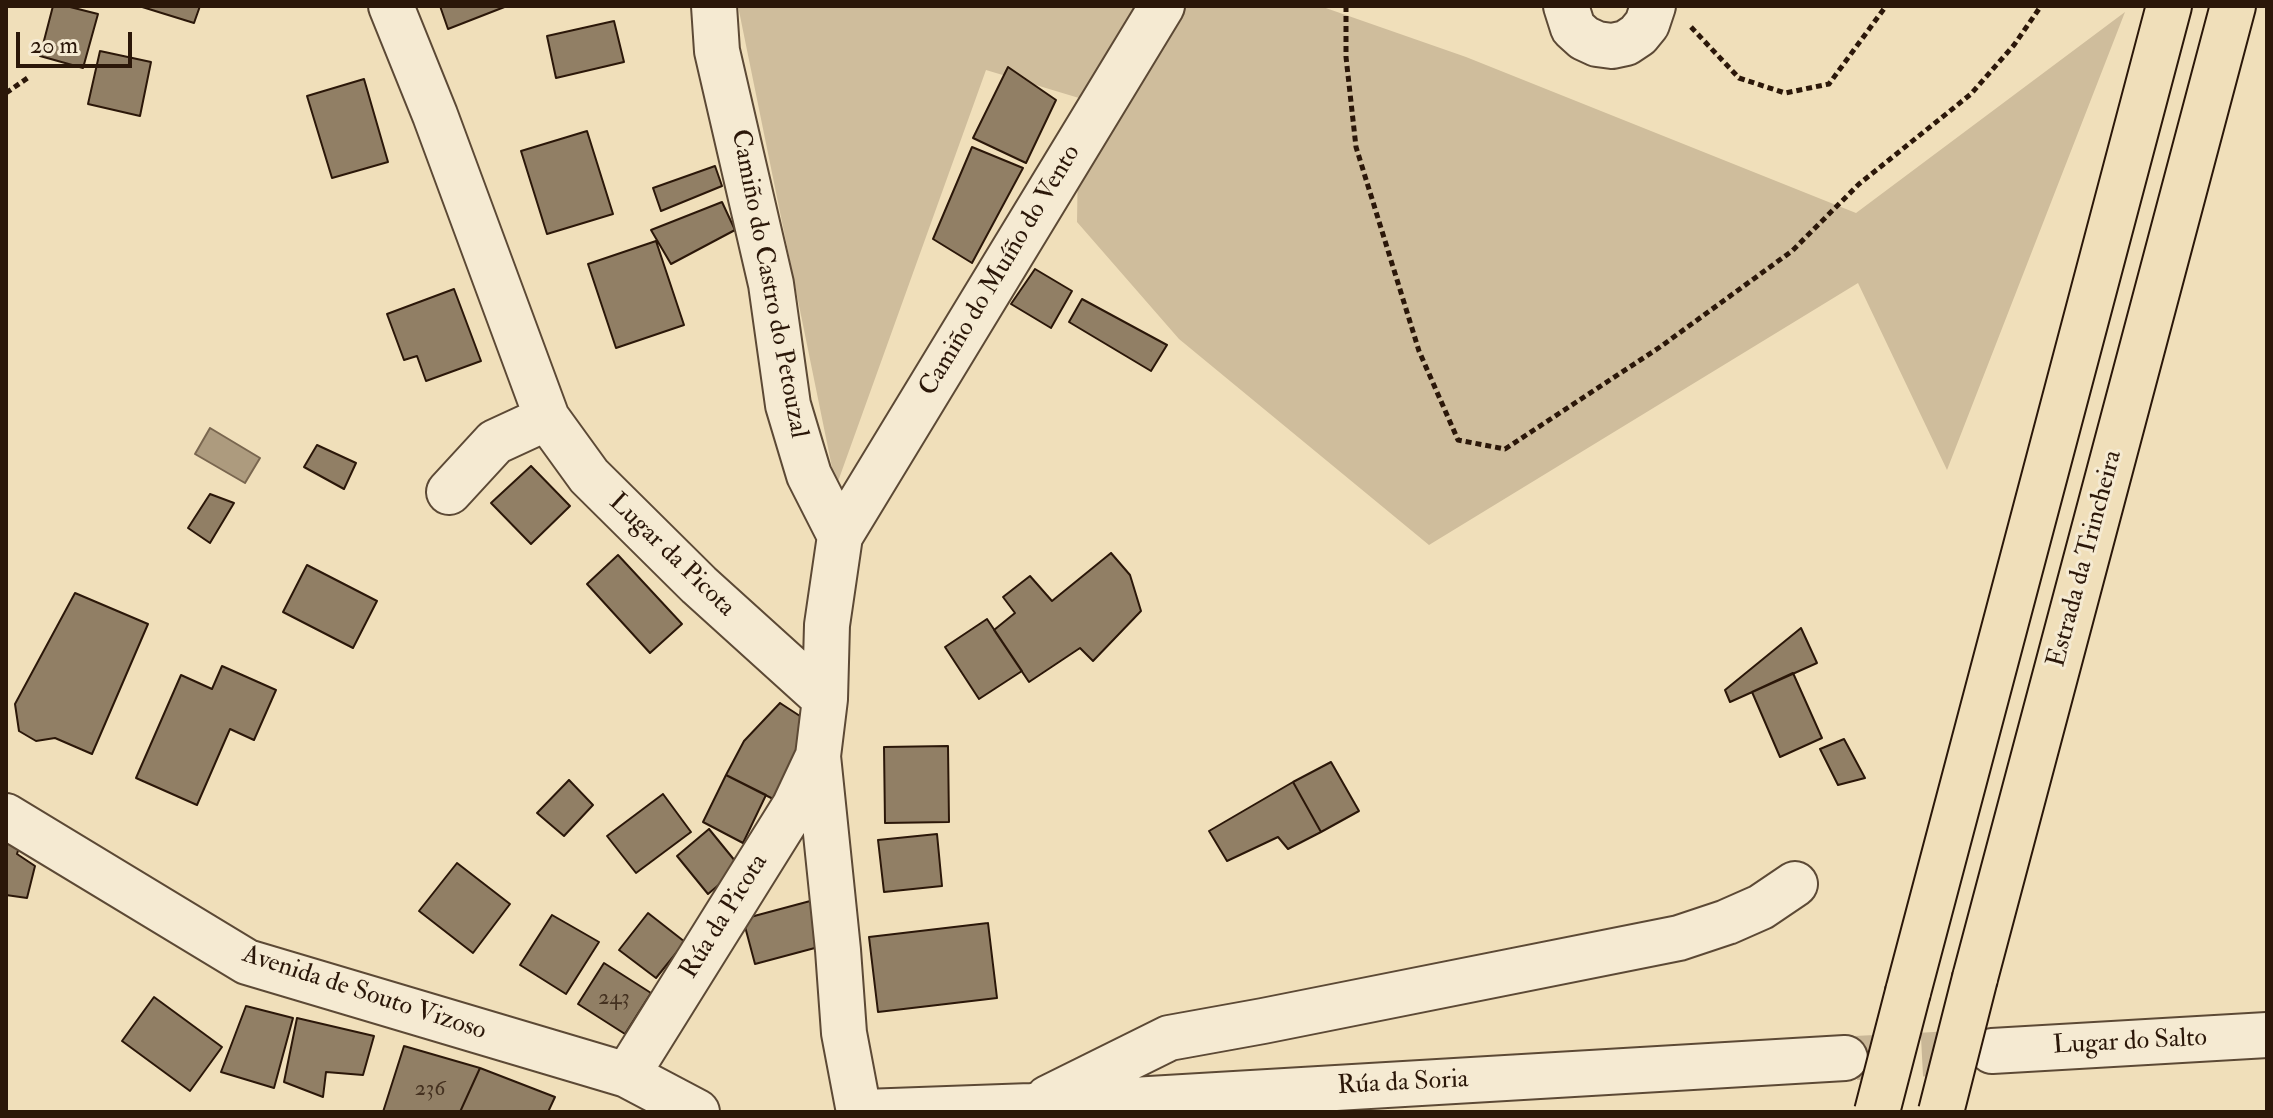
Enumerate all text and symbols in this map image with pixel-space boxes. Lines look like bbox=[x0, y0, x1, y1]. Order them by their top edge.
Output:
scale bar bbox=[20, 16, 136, 66]
text: 20 m bbox=[30, 30, 78, 61]
street label: Camiño do Castro do Petouzal bbox=[723, 127, 813, 441]
street label: Camiño do Muíño do Vento bbox=[914, 140, 1088, 402]
street label: Estrada da Trincheira bbox=[2042, 447, 2130, 671]
street label: Lugar da Picota bbox=[601, 488, 741, 624]
street label: Rúa da Picota bbox=[674, 849, 776, 985]
street label: Avenida de Souto Vizoso bbox=[238, 940, 490, 1048]
house number: 243 bbox=[598, 986, 630, 1012]
street label: Lugar do Salto bbox=[2052, 1023, 2208, 1063]
street label: Rúa da Soria bbox=[1337, 1065, 1469, 1103]
house number: 236 bbox=[415, 1077, 445, 1103]

